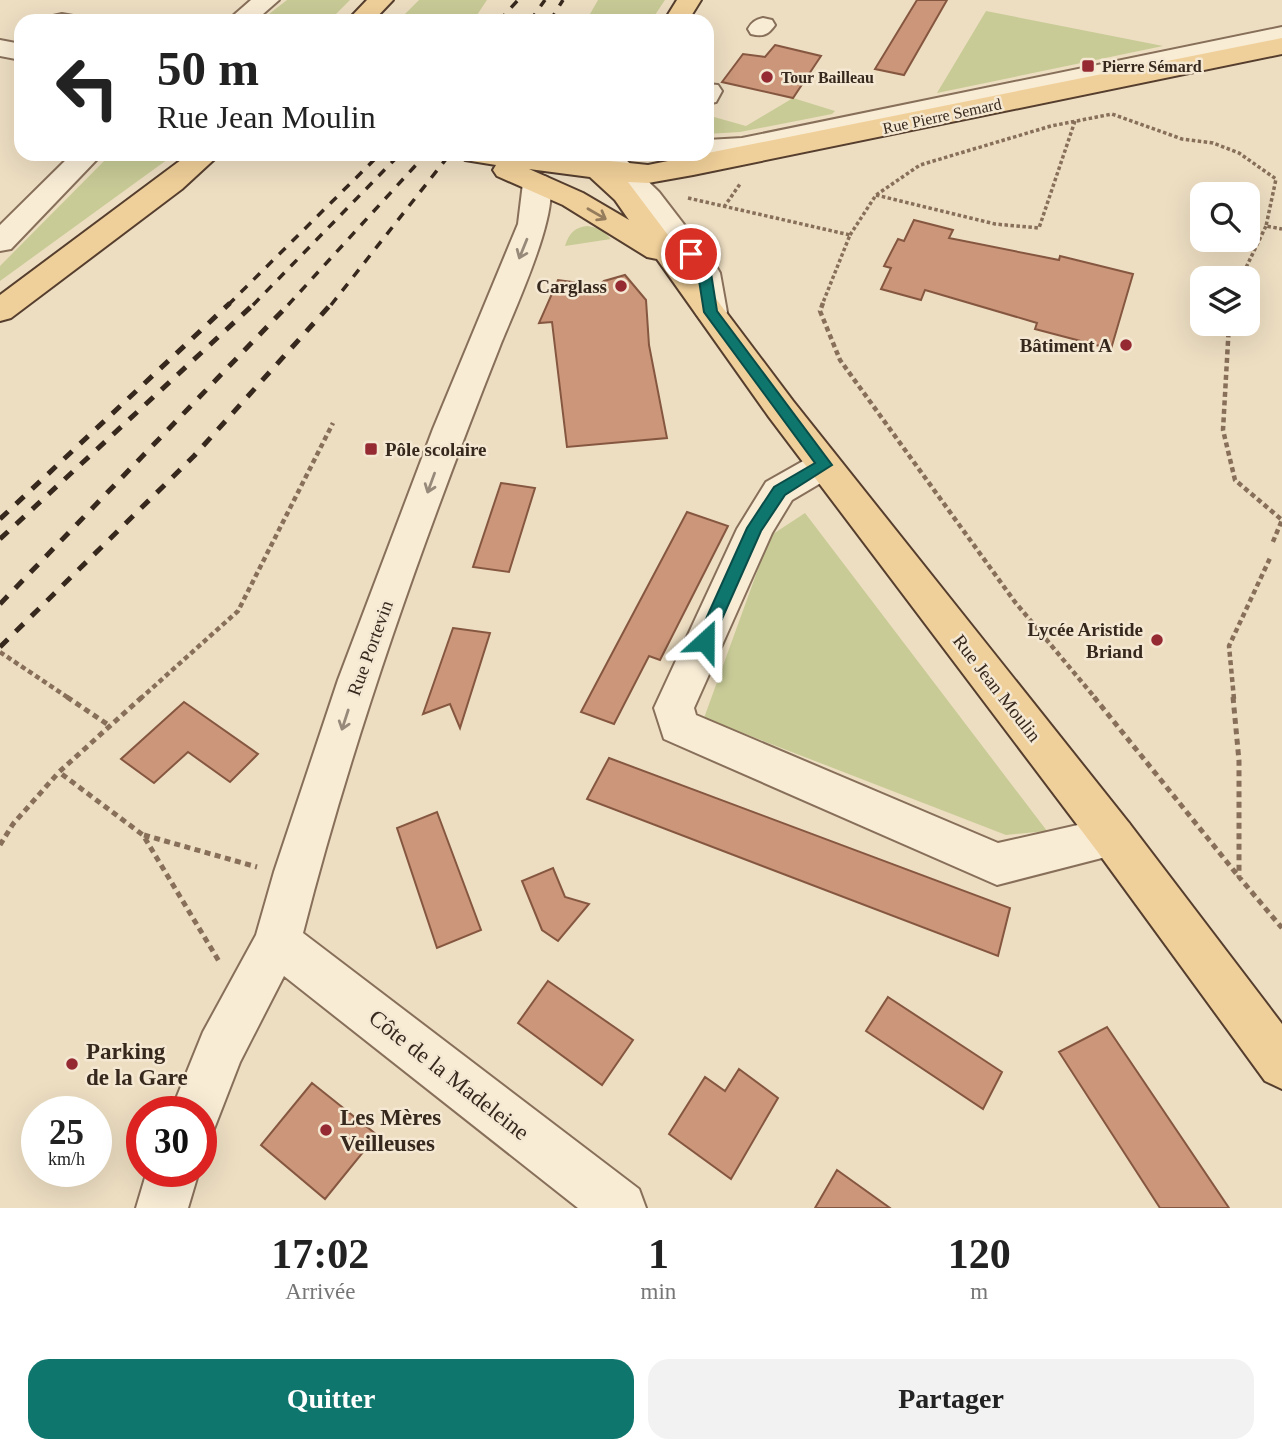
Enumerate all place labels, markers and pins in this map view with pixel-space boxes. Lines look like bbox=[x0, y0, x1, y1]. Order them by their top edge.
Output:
marker: Pierre Sémard bbox=[1080, 58, 1096, 74]
place label: Pierre Sémard bbox=[1102, 58, 1202, 75]
marker: Tour Bailleau bbox=[759, 69, 775, 85]
place label: Tour Bailleau bbox=[781, 69, 874, 86]
pin bbox=[661, 224, 721, 284]
place label: Carglass bbox=[536, 276, 607, 297]
marker: Carglass bbox=[613, 278, 629, 294]
place label: Bâtiment A bbox=[1020, 335, 1112, 356]
marker: Bâtiment A bbox=[1118, 337, 1134, 353]
place label: Pôle scolaire bbox=[385, 439, 486, 460]
marker: Pôle scolaire bbox=[363, 441, 379, 457]
place label: Lycée Aristide Briand bbox=[1027, 619, 1143, 662]
marker: Lycée Aristide Briand bbox=[1149, 632, 1165, 648]
place label: Parking de la Gare bbox=[86, 1039, 188, 1090]
marker: Parking de la Gare bbox=[64, 1056, 80, 1072]
place label: Les Mères Veilleuses bbox=[340, 1105, 441, 1156]
marker: Les Mères Veilleuses bbox=[318, 1122, 334, 1138]

